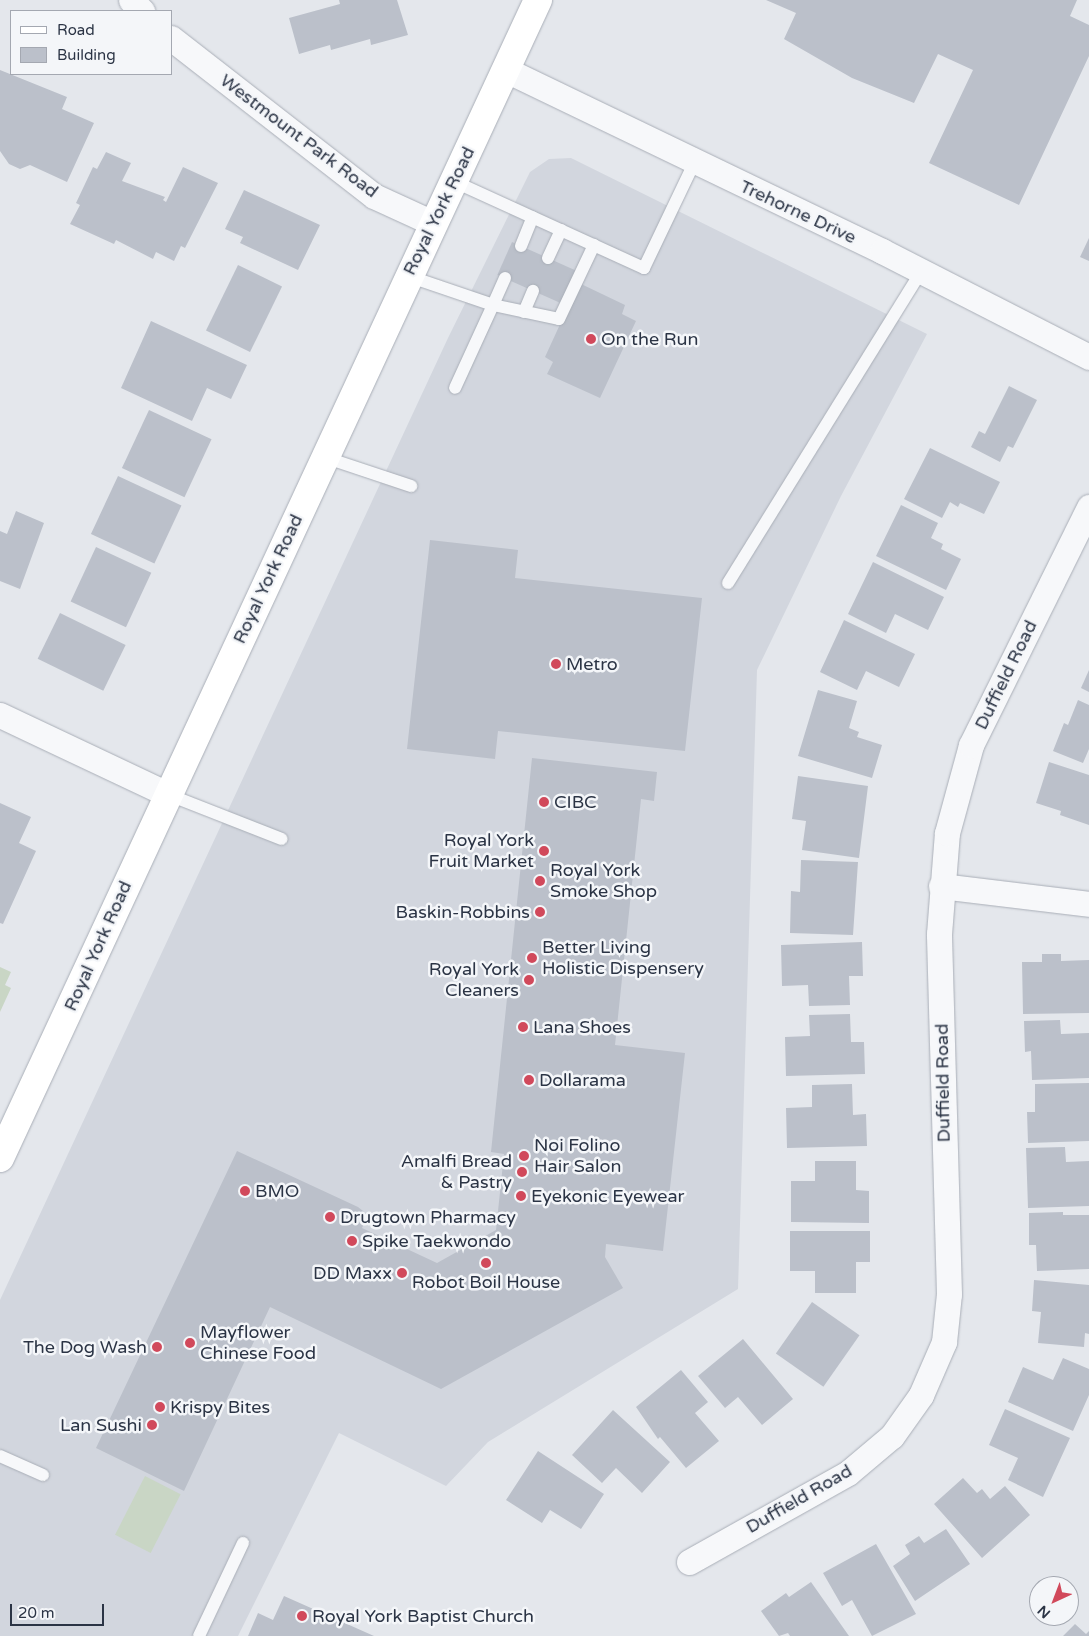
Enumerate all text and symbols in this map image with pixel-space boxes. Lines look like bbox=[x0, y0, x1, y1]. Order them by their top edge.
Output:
legend bbox=[10, 10, 172, 75]
text: Road bbox=[57, 21, 95, 39]
text: Building bbox=[57, 46, 116, 64]
street label: Westmount Park Road bbox=[216, 70, 382, 202]
street label: Royal York Road bbox=[399, 143, 479, 279]
street label: Trehorne Drive bbox=[736, 176, 860, 248]
place label: On the Run bbox=[601, 328, 699, 350]
marker: On the Run bbox=[585, 333, 597, 345]
street label: Royal York Road bbox=[229, 511, 307, 647]
street label: Duffield Road bbox=[970, 617, 1042, 733]
place label: Metro bbox=[566, 653, 618, 675]
marker: Metro bbox=[550, 658, 562, 670]
place label: CIBC bbox=[554, 791, 597, 813]
marker: CIBC bbox=[538, 796, 550, 808]
place label: Royal York Fruit Market bbox=[429, 830, 534, 872]
marker: Royal York Fruit Market bbox=[538, 845, 550, 857]
place label: Royal York Smoke Shop bbox=[550, 860, 657, 902]
marker: Royal York Smoke Shop bbox=[534, 875, 546, 887]
street label: Royal York Road bbox=[60, 878, 136, 1014]
place label: Baskin-Robbins bbox=[396, 901, 530, 923]
marker: Baskin-Robbins bbox=[534, 906, 546, 918]
place label: Better Living Holistic Dispensery bbox=[542, 937, 704, 980]
marker: Better Living Holistic Dispensery bbox=[526, 952, 538, 964]
place label: Royal York Cleaners bbox=[429, 959, 519, 1002]
marker: Royal York Cleaners bbox=[523, 974, 535, 986]
place label: Lana Shoes bbox=[533, 1016, 631, 1038]
marker: Lana Shoes bbox=[517, 1021, 529, 1033]
street label: Duffield Road bbox=[931, 1023, 955, 1143]
place label: Dollarama bbox=[539, 1069, 626, 1091]
marker: Dollarama bbox=[523, 1074, 535, 1086]
place label: Noi Folino Hair Salon bbox=[534, 1135, 621, 1178]
marker: Noi Folino Hair Salon bbox=[518, 1150, 530, 1162]
place label: Amalfi Bread & Pastry bbox=[401, 1151, 512, 1194]
marker: Amalfi Bread & Pastry bbox=[516, 1166, 528, 1178]
place label: BMO bbox=[255, 1180, 299, 1202]
marker: BMO bbox=[239, 1185, 251, 1197]
place label: Eyekonic Eyewear bbox=[531, 1185, 684, 1207]
marker: Eyekonic Eyewear bbox=[515, 1190, 527, 1202]
place label: Drugtown Pharmacy bbox=[340, 1206, 516, 1228]
marker: Drugtown Pharmacy bbox=[324, 1211, 336, 1223]
place label: Spike Taekwondo bbox=[362, 1230, 511, 1252]
marker: Spike Taekwondo bbox=[346, 1235, 358, 1247]
marker: Robot Boil House bbox=[480, 1257, 492, 1269]
place label: DD Maxx bbox=[313, 1262, 392, 1284]
marker: DD Maxx bbox=[396, 1267, 408, 1279]
place label: Robot Boil House bbox=[412, 1271, 560, 1293]
place label: Mayflower Chinese Food bbox=[200, 1322, 316, 1365]
place label: The Dog Wash bbox=[23, 1336, 147, 1358]
marker: Mayflower Chinese Food bbox=[184, 1337, 196, 1349]
marker: The Dog Wash bbox=[151, 1341, 163, 1353]
place label: Krispy Bites bbox=[170, 1396, 270, 1418]
marker: Krispy Bites bbox=[154, 1401, 166, 1413]
place label: Lan Sushi bbox=[60, 1414, 142, 1436]
marker: Lan Sushi bbox=[146, 1419, 158, 1431]
street label: Duffield Road bbox=[742, 1460, 856, 1538]
north arrow bbox=[1029, 1576, 1079, 1626]
scale bar bbox=[12, 1594, 106, 1626]
text: N bbox=[1034, 1602, 1054, 1622]
text: 20 m bbox=[18, 1604, 55, 1622]
place label: Royal York Baptist Church bbox=[312, 1605, 534, 1627]
marker: Royal York Baptist Church bbox=[296, 1610, 308, 1622]

